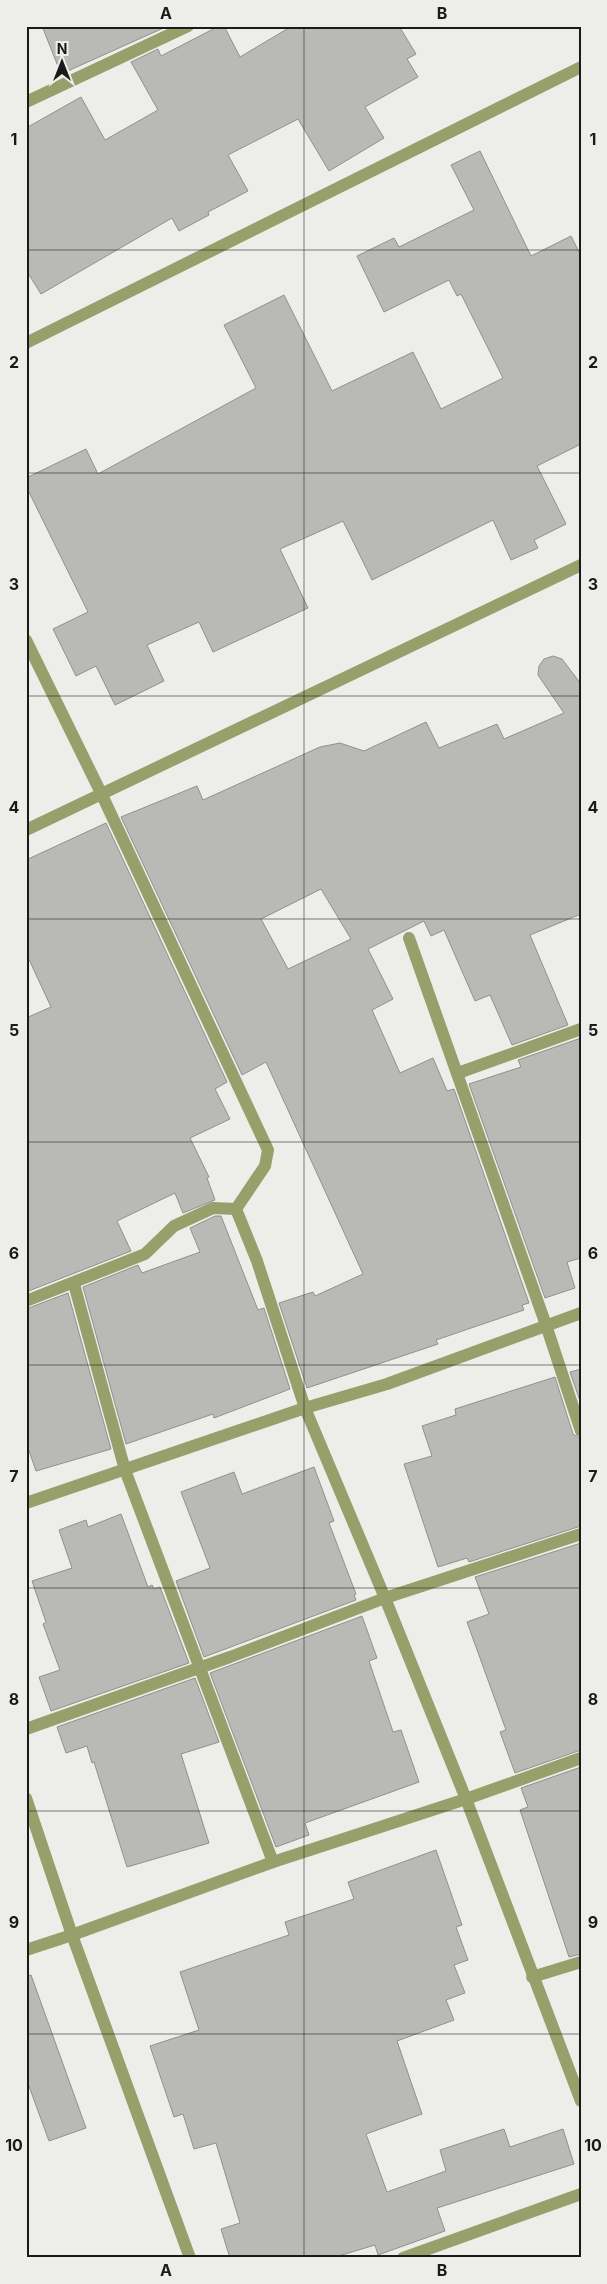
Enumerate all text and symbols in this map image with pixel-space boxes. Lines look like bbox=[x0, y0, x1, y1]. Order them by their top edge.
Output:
text: A bbox=[160, 3, 172, 23]
text: B bbox=[437, 3, 447, 23]
north arrow bbox=[38, 38, 88, 88]
text: N bbox=[57, 40, 67, 57]
text: 1 bbox=[11, 129, 17, 149]
text: 1 bbox=[590, 129, 596, 149]
text: 2 bbox=[9, 352, 19, 372]
text: 2 bbox=[588, 352, 598, 372]
text: 3 bbox=[9, 574, 19, 594]
text: 3 bbox=[588, 574, 598, 594]
text: 4 bbox=[9, 797, 20, 817]
text: 4 bbox=[588, 797, 599, 817]
text: 5 bbox=[9, 1020, 19, 1040]
text: 5 bbox=[588, 1020, 598, 1040]
text: 6 bbox=[9, 1243, 19, 1263]
text: 6 bbox=[588, 1243, 598, 1263]
text: 7 bbox=[9, 1466, 19, 1486]
text: 7 bbox=[588, 1466, 598, 1486]
text: 8 bbox=[9, 1689, 19, 1709]
text: 8 bbox=[588, 1689, 598, 1709]
text: 9 bbox=[9, 1912, 19, 1932]
text: 9 bbox=[588, 1912, 598, 1932]
text: 10 bbox=[5, 2135, 23, 2155]
text: 10 bbox=[584, 2135, 602, 2155]
text: A bbox=[160, 2260, 172, 2280]
text: B bbox=[437, 2260, 447, 2280]

